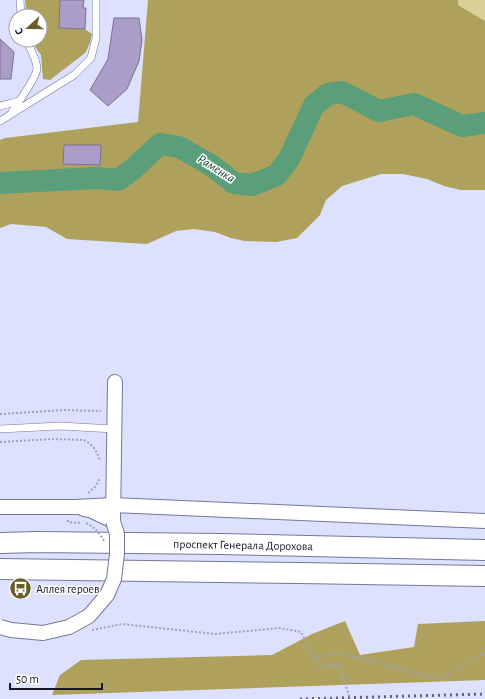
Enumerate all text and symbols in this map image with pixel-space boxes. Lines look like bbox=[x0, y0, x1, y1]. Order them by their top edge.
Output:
north arrow bbox=[8, 8, 48, 48]
text: С bbox=[13, 27, 25, 36]
water label: Раменка bbox=[195, 153, 237, 186]
street label: проспект Генерала Дорохова bbox=[173, 538, 313, 552]
bus stop icon: Аллея героев bbox=[7, 576, 33, 602]
place label: Аллея героев bbox=[36, 583, 100, 595]
scale bar bbox=[10, 665, 102, 691]
text: 50 m bbox=[16, 673, 39, 685]

